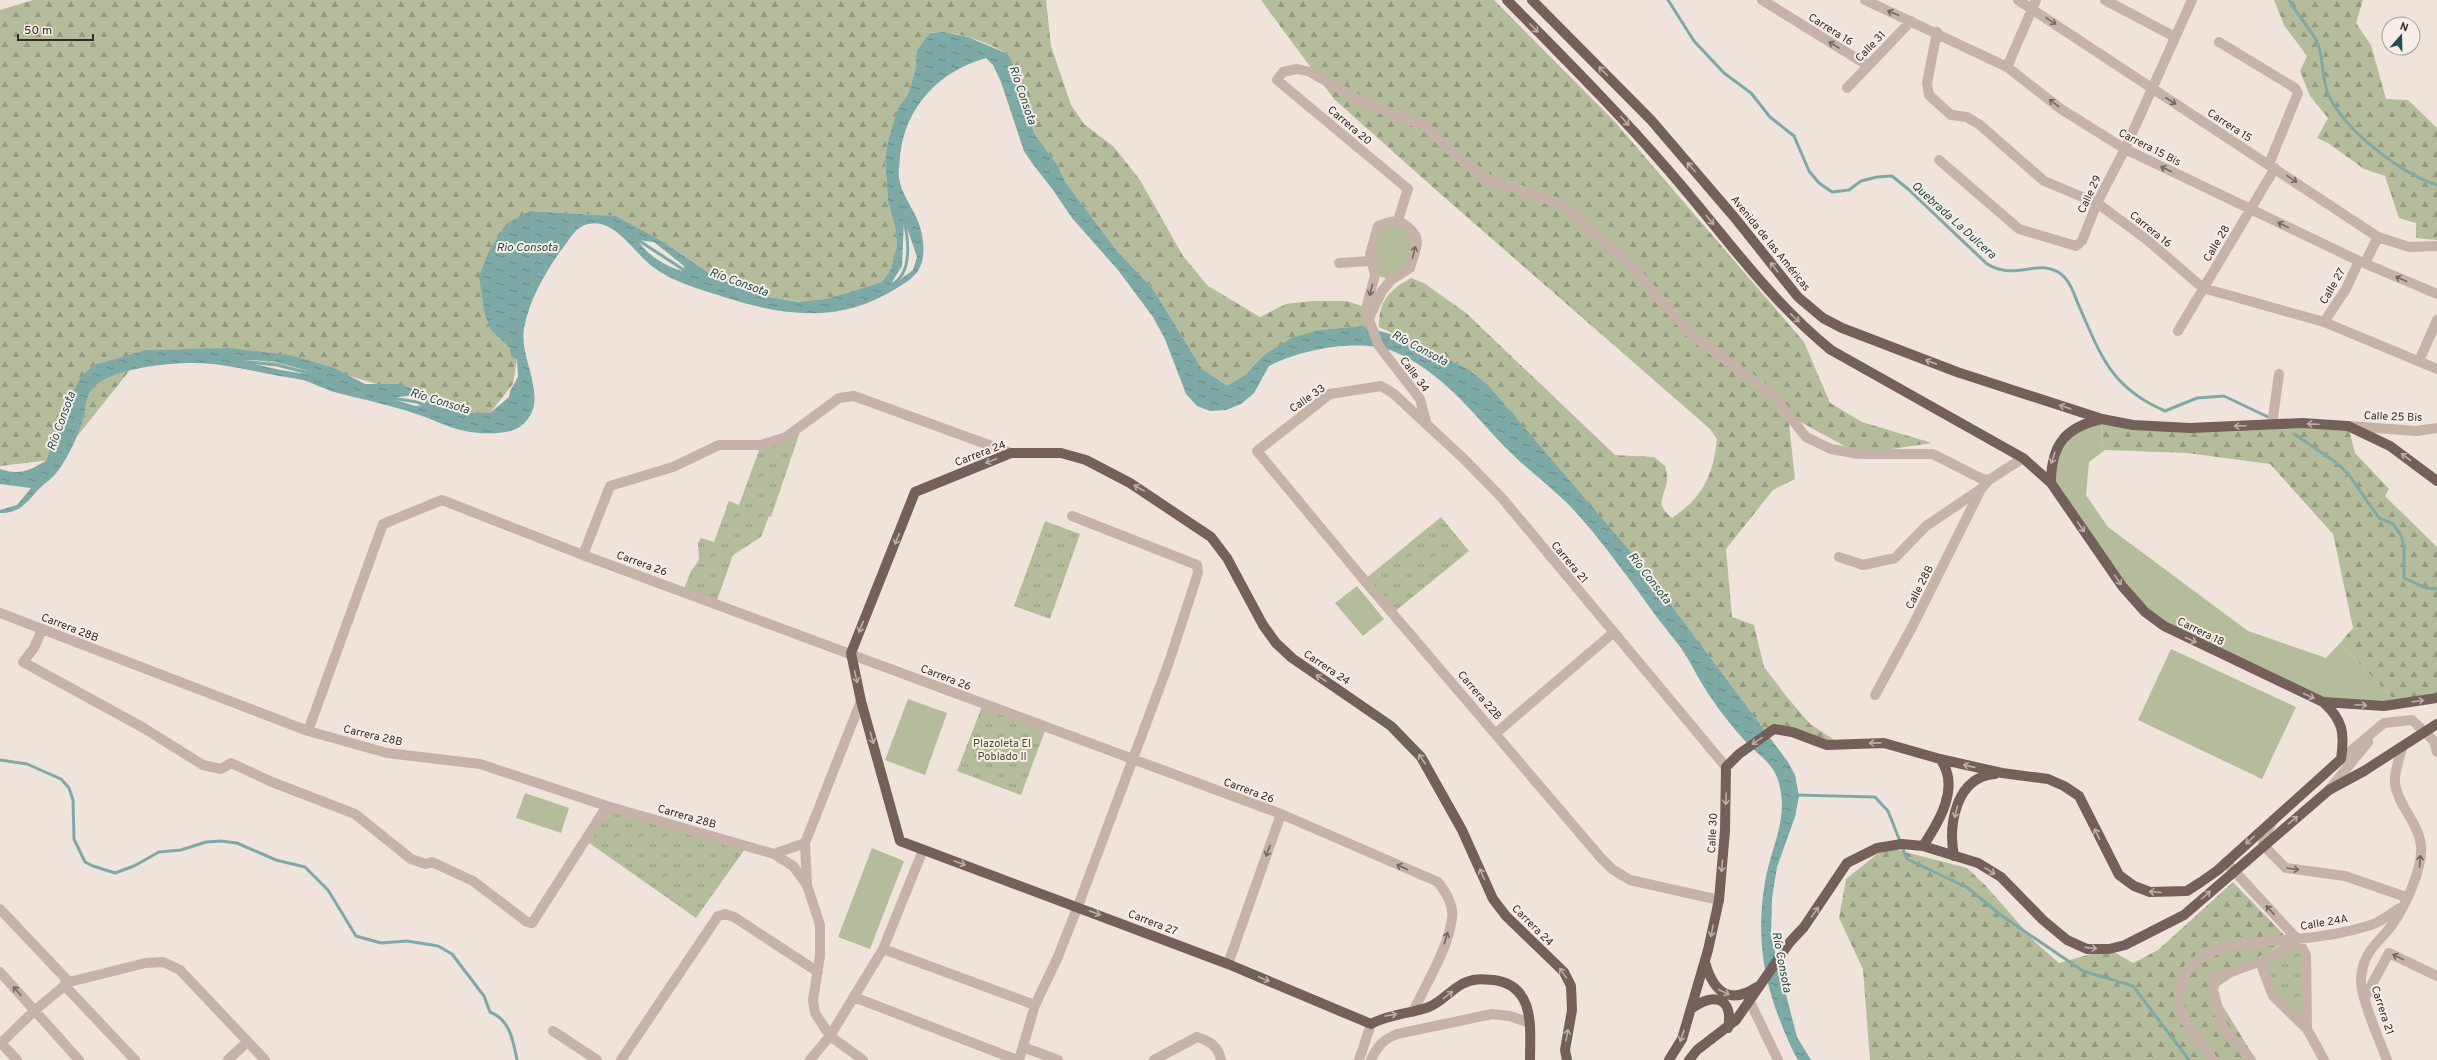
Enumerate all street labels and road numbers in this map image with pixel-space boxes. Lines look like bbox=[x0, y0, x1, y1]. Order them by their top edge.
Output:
street label: Carrera 16 bbox=[1805, 11, 1856, 49]
street label: Calle 31 bbox=[1853, 28, 1889, 65]
street label: Carrera 20 bbox=[1324, 103, 1374, 148]
street label: Carrera 15 bbox=[2204, 106, 2255, 146]
street label: Carrera 15 Bis bbox=[2116, 126, 2183, 170]
street label: Calle 29 bbox=[2075, 173, 2105, 216]
street label: Avenida de las Américas bbox=[1727, 193, 1813, 294]
street label: Carrera 16 bbox=[2126, 208, 2174, 251]
street label: Calle 28 bbox=[2200, 222, 2233, 265]
street label: Calle 27 bbox=[2317, 266, 2349, 307]
street label: Calle 34 bbox=[1396, 354, 1432, 395]
street label: Calle 33 bbox=[1287, 381, 1328, 416]
street label: Calle 25 Bis bbox=[2363, 409, 2422, 425]
street label: Carrera 24 bbox=[953, 438, 1008, 470]
street label: Carrera 21 bbox=[1548, 539, 1591, 587]
street label: Carrera 26 bbox=[614, 548, 669, 580]
street label: Calle 28B bbox=[1903, 563, 1937, 612]
street label: Carrera 28B bbox=[39, 611, 100, 645]
street label: Carrera 18 bbox=[2175, 615, 2226, 649]
street label: Carrera 24 bbox=[1300, 647, 1353, 689]
street label: Carrera 26 bbox=[918, 662, 973, 694]
street label: Carrera 22B bbox=[1454, 668, 1504, 723]
street label: Carrera 28B bbox=[342, 722, 404, 750]
street label: Carrera 26 bbox=[1221, 775, 1276, 807]
street label: Carrera 28B bbox=[656, 802, 718, 832]
street label: Calle 30 bbox=[1705, 812, 1721, 854]
street label: Carrera 24 bbox=[1509, 902, 1556, 950]
street label: Carrera 27 bbox=[1126, 907, 1180, 939]
street label: Calle 24A bbox=[2299, 912, 2349, 934]
street label: Carrera 21 bbox=[2368, 984, 2397, 1037]

